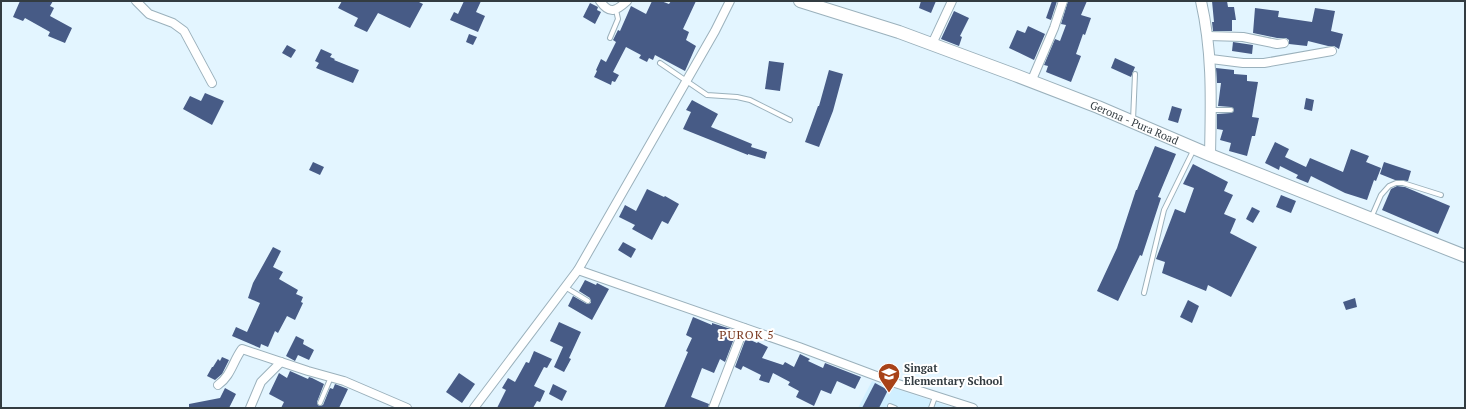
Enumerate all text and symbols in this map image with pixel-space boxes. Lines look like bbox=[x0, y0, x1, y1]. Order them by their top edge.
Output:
street label: Gerona - Pura Road bbox=[1088, 98, 1181, 148]
district label: PUROK 5 bbox=[719, 327, 775, 342]
school or university icon: Singat Elementary School bbox=[876, 361, 902, 394]
place label: Singat Elementary School bbox=[904, 361, 1003, 388]

